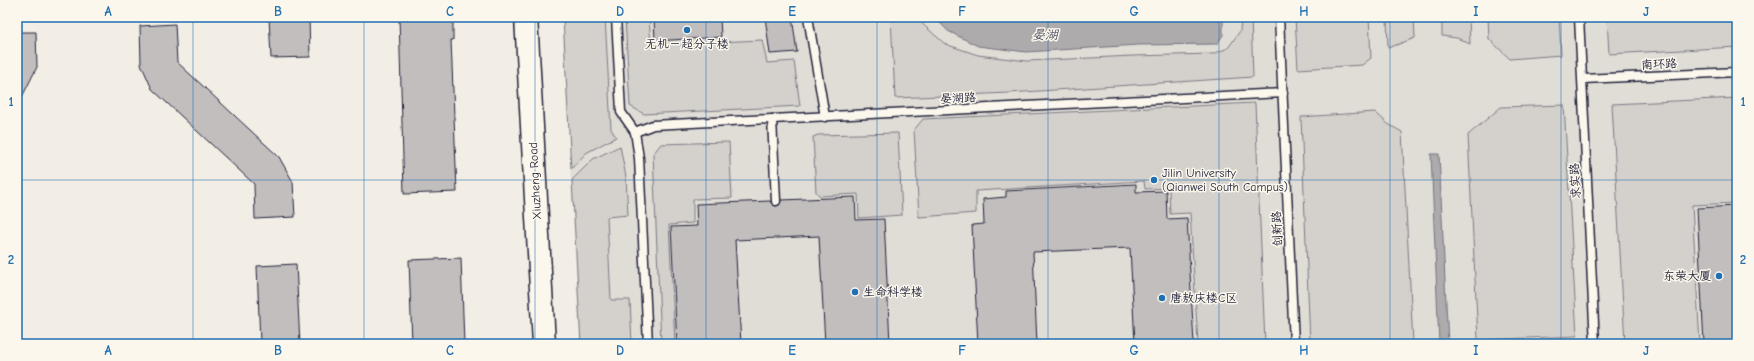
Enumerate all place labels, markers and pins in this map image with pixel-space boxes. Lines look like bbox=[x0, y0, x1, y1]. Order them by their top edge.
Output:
marker: 无机－超分子楼 bbox=[682, 25, 692, 35]
place label: 无机－超分子楼 bbox=[645, 37, 729, 51]
place label: Jilin University (Qianwei South Campus) bbox=[1162, 166, 1288, 194]
marker: Jilin University (Qianwei South Campus) bbox=[1149, 175, 1159, 185]
place label: 东荣大厦 bbox=[1663, 269, 1711, 283]
marker: 东荣大厦 bbox=[1714, 271, 1724, 281]
place label: 生命科学楼 bbox=[863, 285, 923, 299]
marker: 生命科学楼 bbox=[850, 287, 860, 297]
place label: 唐敖庆楼C区 bbox=[1170, 291, 1237, 305]
marker: 唐敖庆楼C区 bbox=[1157, 293, 1167, 303]

